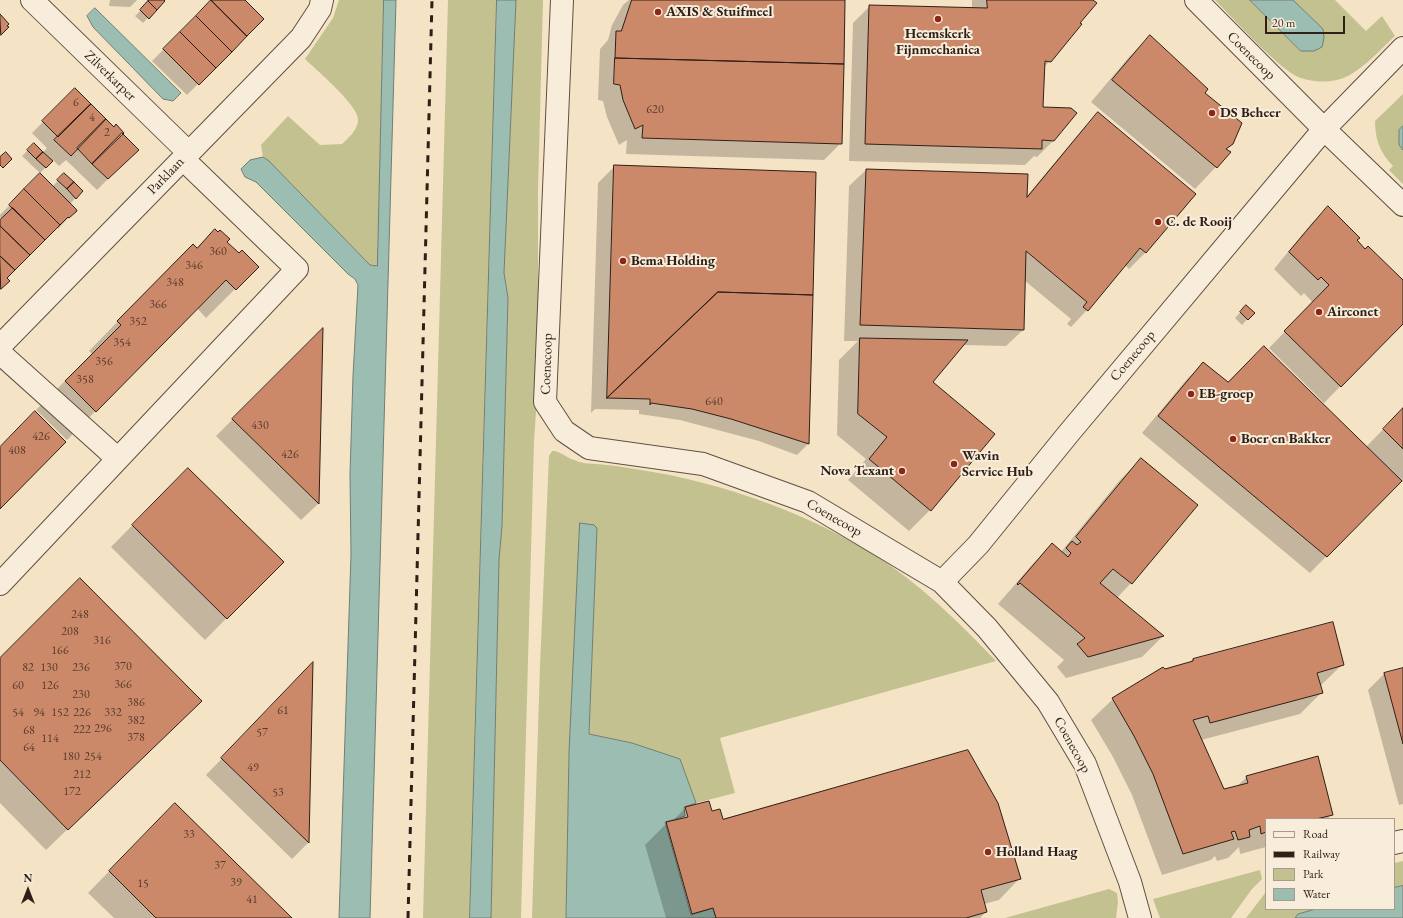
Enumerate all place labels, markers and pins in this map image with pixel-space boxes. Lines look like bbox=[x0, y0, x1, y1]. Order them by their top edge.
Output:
place label: AXIS & Stuifmeel bbox=[666, 4, 772, 20]
marker: AXIS & Stuifmeel bbox=[653, 7, 663, 17]
marker: Heemskerk Fijnmechanica bbox=[933, 14, 943, 24]
place label: Heemskerk Fijnmechanica bbox=[896, 26, 980, 58]
place label: DS Beheer bbox=[1220, 105, 1281, 121]
marker: DS Beheer bbox=[1207, 108, 1217, 118]
place label: C. de Rooij bbox=[1166, 214, 1232, 230]
marker: C. de Rooij bbox=[1153, 217, 1163, 227]
place label: Bema Holding bbox=[631, 253, 715, 269]
marker: Bema Holding bbox=[618, 256, 628, 266]
place label: Airconet bbox=[1327, 304, 1379, 320]
marker: Airconet bbox=[1314, 307, 1324, 317]
place label: EB-groep bbox=[1199, 386, 1253, 402]
marker: EB-groep bbox=[1186, 389, 1196, 399]
place label: Boer en Bakker bbox=[1241, 431, 1330, 447]
marker: Boer en Bakker bbox=[1228, 434, 1238, 444]
place label: Wavin Service Hub bbox=[962, 448, 1033, 480]
marker: Wavin Service Hub bbox=[949, 459, 959, 469]
place label: Nova Texant bbox=[820, 463, 894, 479]
marker: Nova Texant bbox=[897, 466, 907, 476]
place label: Holland Haag bbox=[996, 844, 1078, 860]
marker: Holland Haag bbox=[983, 847, 993, 857]

